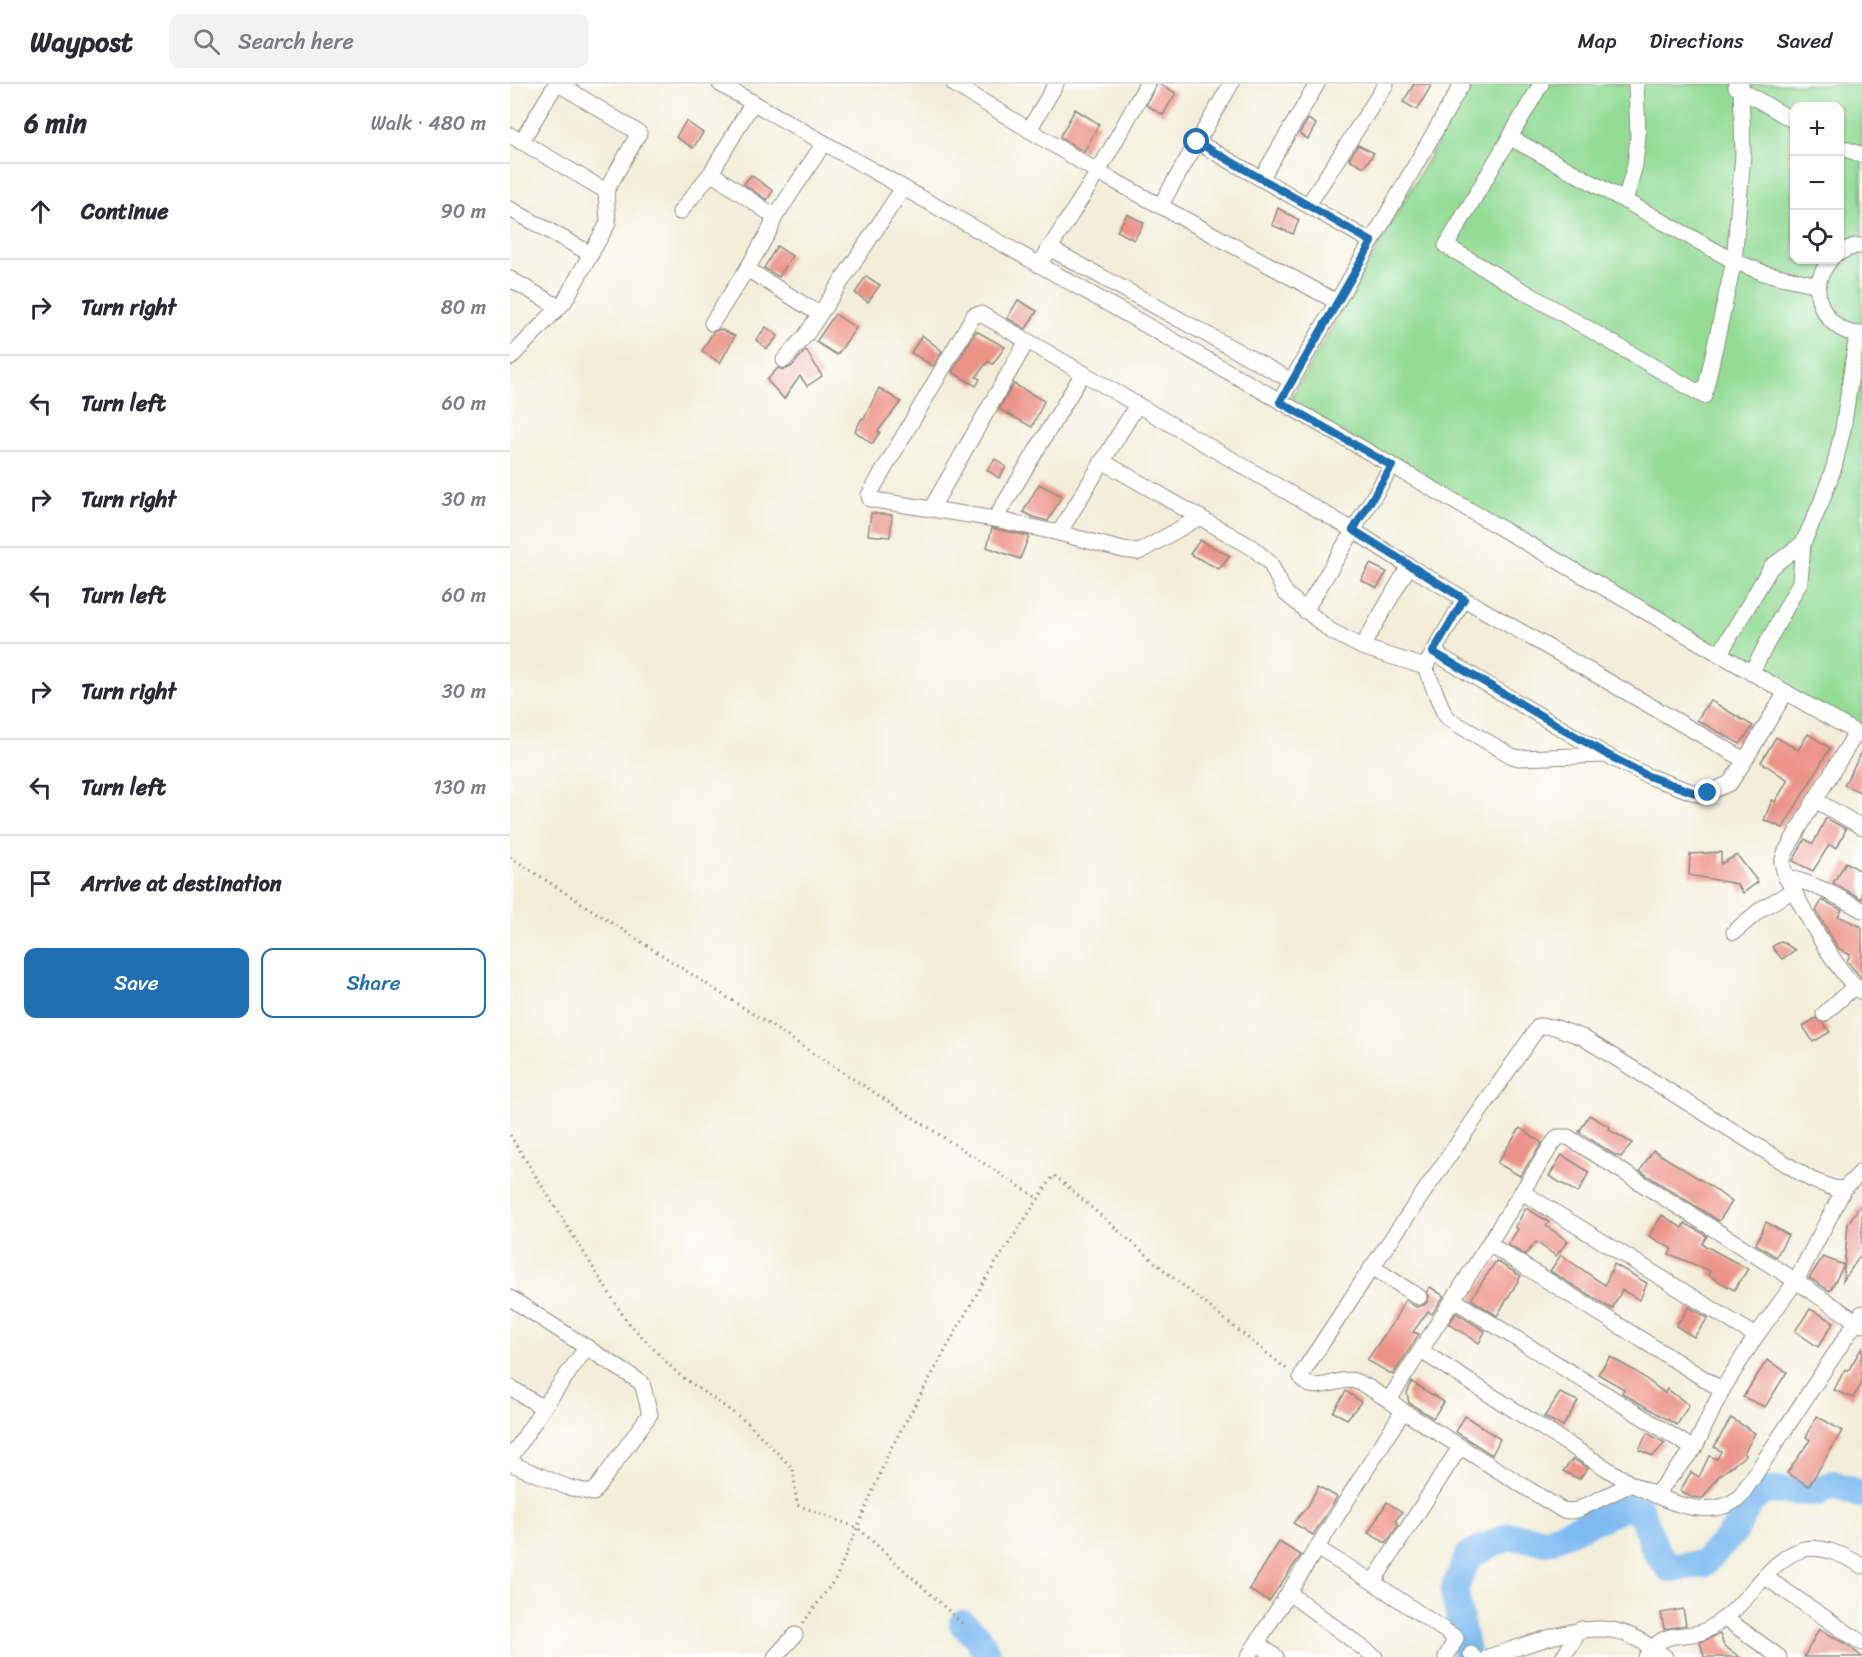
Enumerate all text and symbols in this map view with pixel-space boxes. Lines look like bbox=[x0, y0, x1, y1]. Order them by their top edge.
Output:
search box bbox=[169, 14, 589, 68]
text: Waypost bbox=[30, 17, 133, 66]
text: Search here bbox=[238, 22, 354, 61]
text: Map bbox=[1578, 22, 1616, 60]
text: Directions bbox=[1649, 22, 1744, 60]
text: Saved bbox=[1777, 22, 1832, 60]
icon: search bbox=[190, 25, 223, 58]
text: 6 min bbox=[24, 100, 87, 146]
map controls bbox=[1790, 102, 1844, 264]
button: + bbox=[1790, 102, 1844, 156]
text: Walk · 480 m bbox=[371, 106, 486, 141]
route start bbox=[1183, 128, 1209, 154]
button: − bbox=[1790, 156, 1844, 210]
text: Continue bbox=[81, 192, 169, 231]
text: 90 m bbox=[441, 194, 486, 229]
icon: ahead bbox=[24, 195, 57, 228]
button: locate bbox=[1790, 210, 1844, 264]
text: Turn right bbox=[81, 288, 176, 327]
text: 80 m bbox=[441, 290, 486, 325]
icon: right bbox=[24, 291, 57, 324]
text: Turn left bbox=[81, 384, 166, 423]
text: 60 m bbox=[441, 386, 486, 421]
icon: left bbox=[24, 387, 57, 420]
text: Turn right bbox=[81, 480, 176, 519]
text: 30 m bbox=[442, 482, 486, 517]
icon: right bbox=[24, 483, 57, 516]
text: Turn left bbox=[81, 576, 166, 615]
text: 60 m bbox=[441, 578, 486, 613]
icon: left bbox=[24, 579, 57, 612]
text: Turn right bbox=[81, 672, 176, 711]
text: 30 m bbox=[442, 674, 486, 709]
icon: right bbox=[24, 675, 57, 708]
text: Turn left bbox=[81, 768, 166, 807]
text: 130 m bbox=[433, 770, 486, 805]
icon: left bbox=[24, 771, 57, 804]
route end bbox=[1694, 779, 1720, 805]
text: Arrive at destination bbox=[81, 864, 282, 903]
icon: arrive bbox=[24, 867, 57, 900]
button: Save bbox=[24, 948, 249, 1018]
button: Share bbox=[261, 948, 486, 1018]

